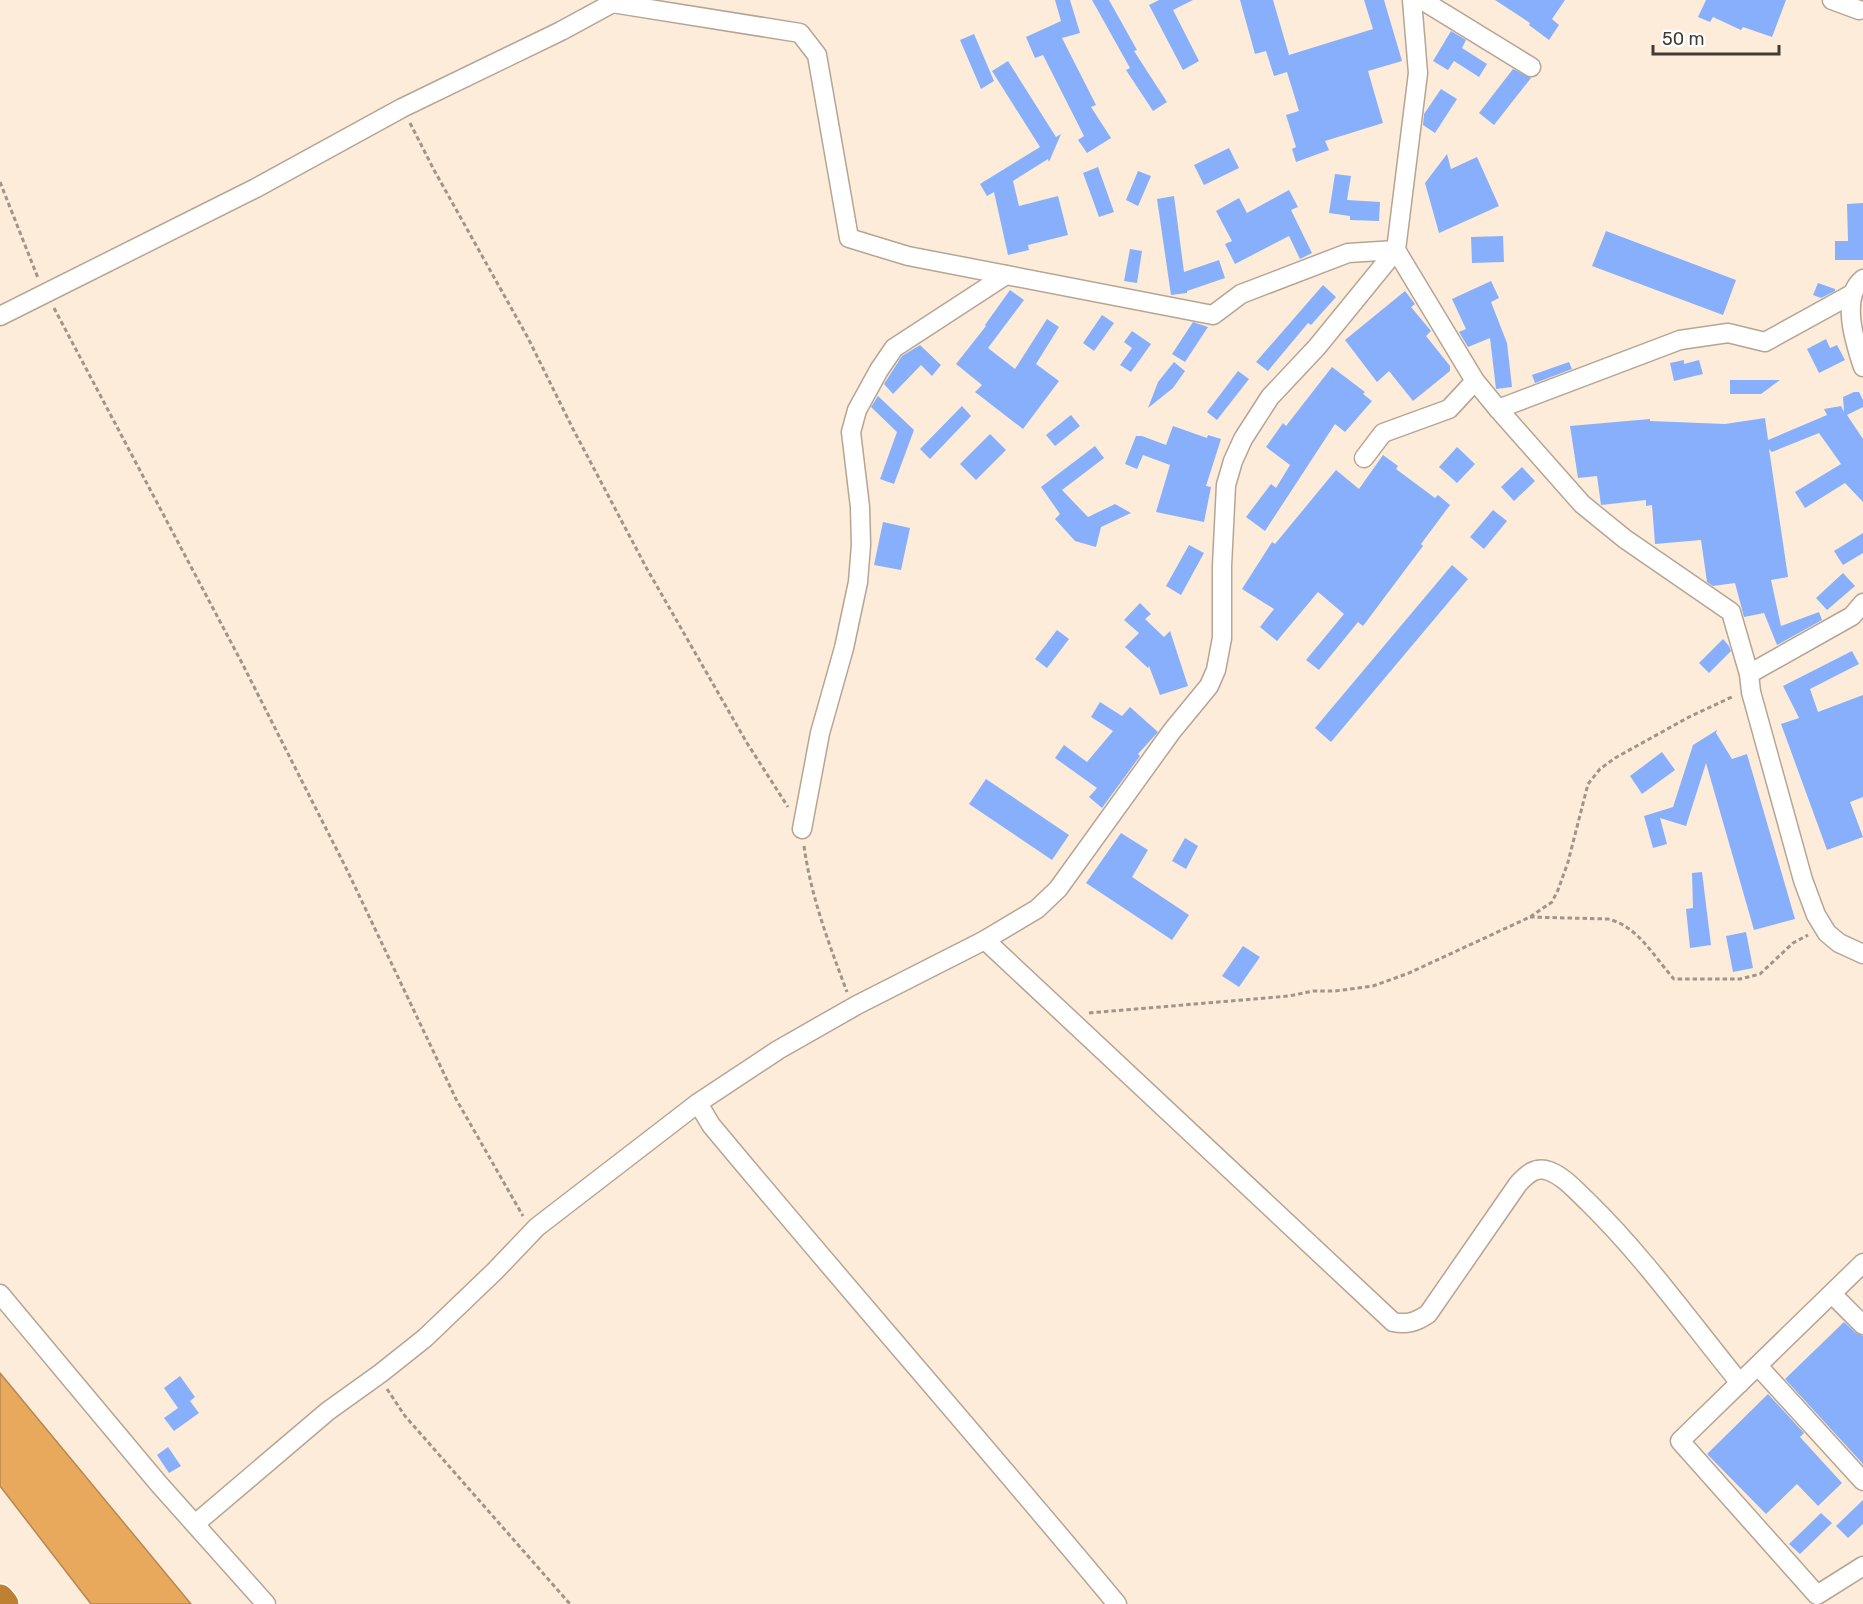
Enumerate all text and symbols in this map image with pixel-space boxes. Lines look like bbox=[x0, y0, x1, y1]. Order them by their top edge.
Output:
scale bar bbox=[1653, 18, 1779, 56]
text: 50 m bbox=[1662, 28, 1705, 50]

